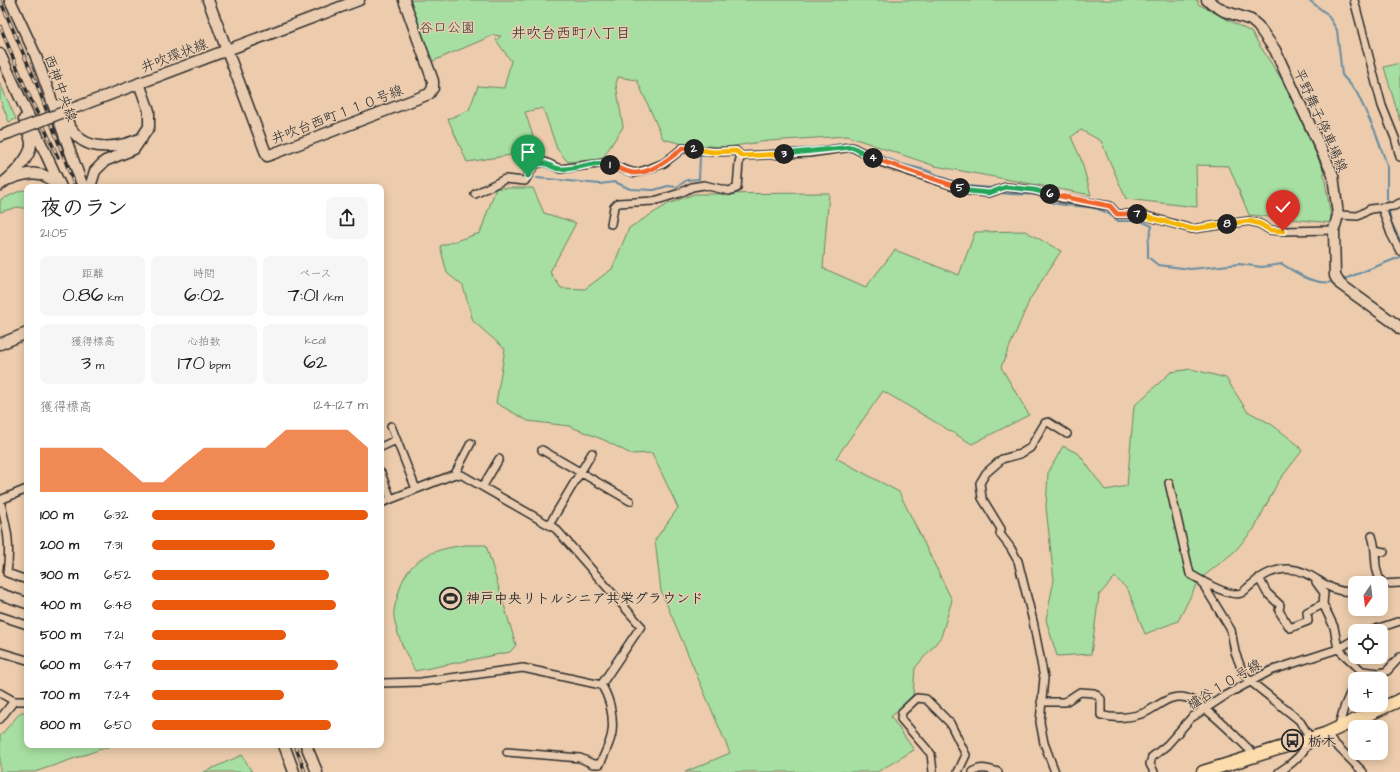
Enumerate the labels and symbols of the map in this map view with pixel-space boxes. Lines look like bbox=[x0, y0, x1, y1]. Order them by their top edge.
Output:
park label: 谷口公園 bbox=[419, 18, 475, 38]
district label: 井吹台西町八丁目 bbox=[511, 23, 631, 44]
street label: 井吹環状線 bbox=[138, 34, 211, 78]
street label: 西神中央線 bbox=[39, 52, 81, 125]
street label: 平野舞子停車場線 bbox=[1288, 65, 1352, 176]
street label: 井吹台西町１１０号線 bbox=[268, 81, 406, 149]
pin bbox=[511, 135, 545, 176]
pin: 2 bbox=[684, 139, 704, 159]
pin: 3 bbox=[774, 144, 794, 164]
pin: 4 bbox=[863, 148, 883, 168]
pin: 1 bbox=[600, 155, 620, 175]
pin: 5 bbox=[950, 178, 970, 198]
pin: 6 bbox=[1040, 184, 1060, 204]
pin bbox=[1266, 190, 1300, 231]
pin: 7 bbox=[1127, 204, 1147, 224]
pin: 8 bbox=[1217, 214, 1237, 234]
north arrow bbox=[1348, 576, 1388, 616]
sports icon: 神戸中央リトルシニア共栄グラウンド bbox=[437, 585, 463, 611]
place label: 神戸中央リトルシニア共栄グラウンド bbox=[466, 589, 704, 609]
street label: 櫨谷１０号線 bbox=[1183, 655, 1266, 715]
bus stop icon: 栃木 bbox=[1279, 728, 1305, 754]
place label: 栃木 bbox=[1308, 732, 1336, 752]

